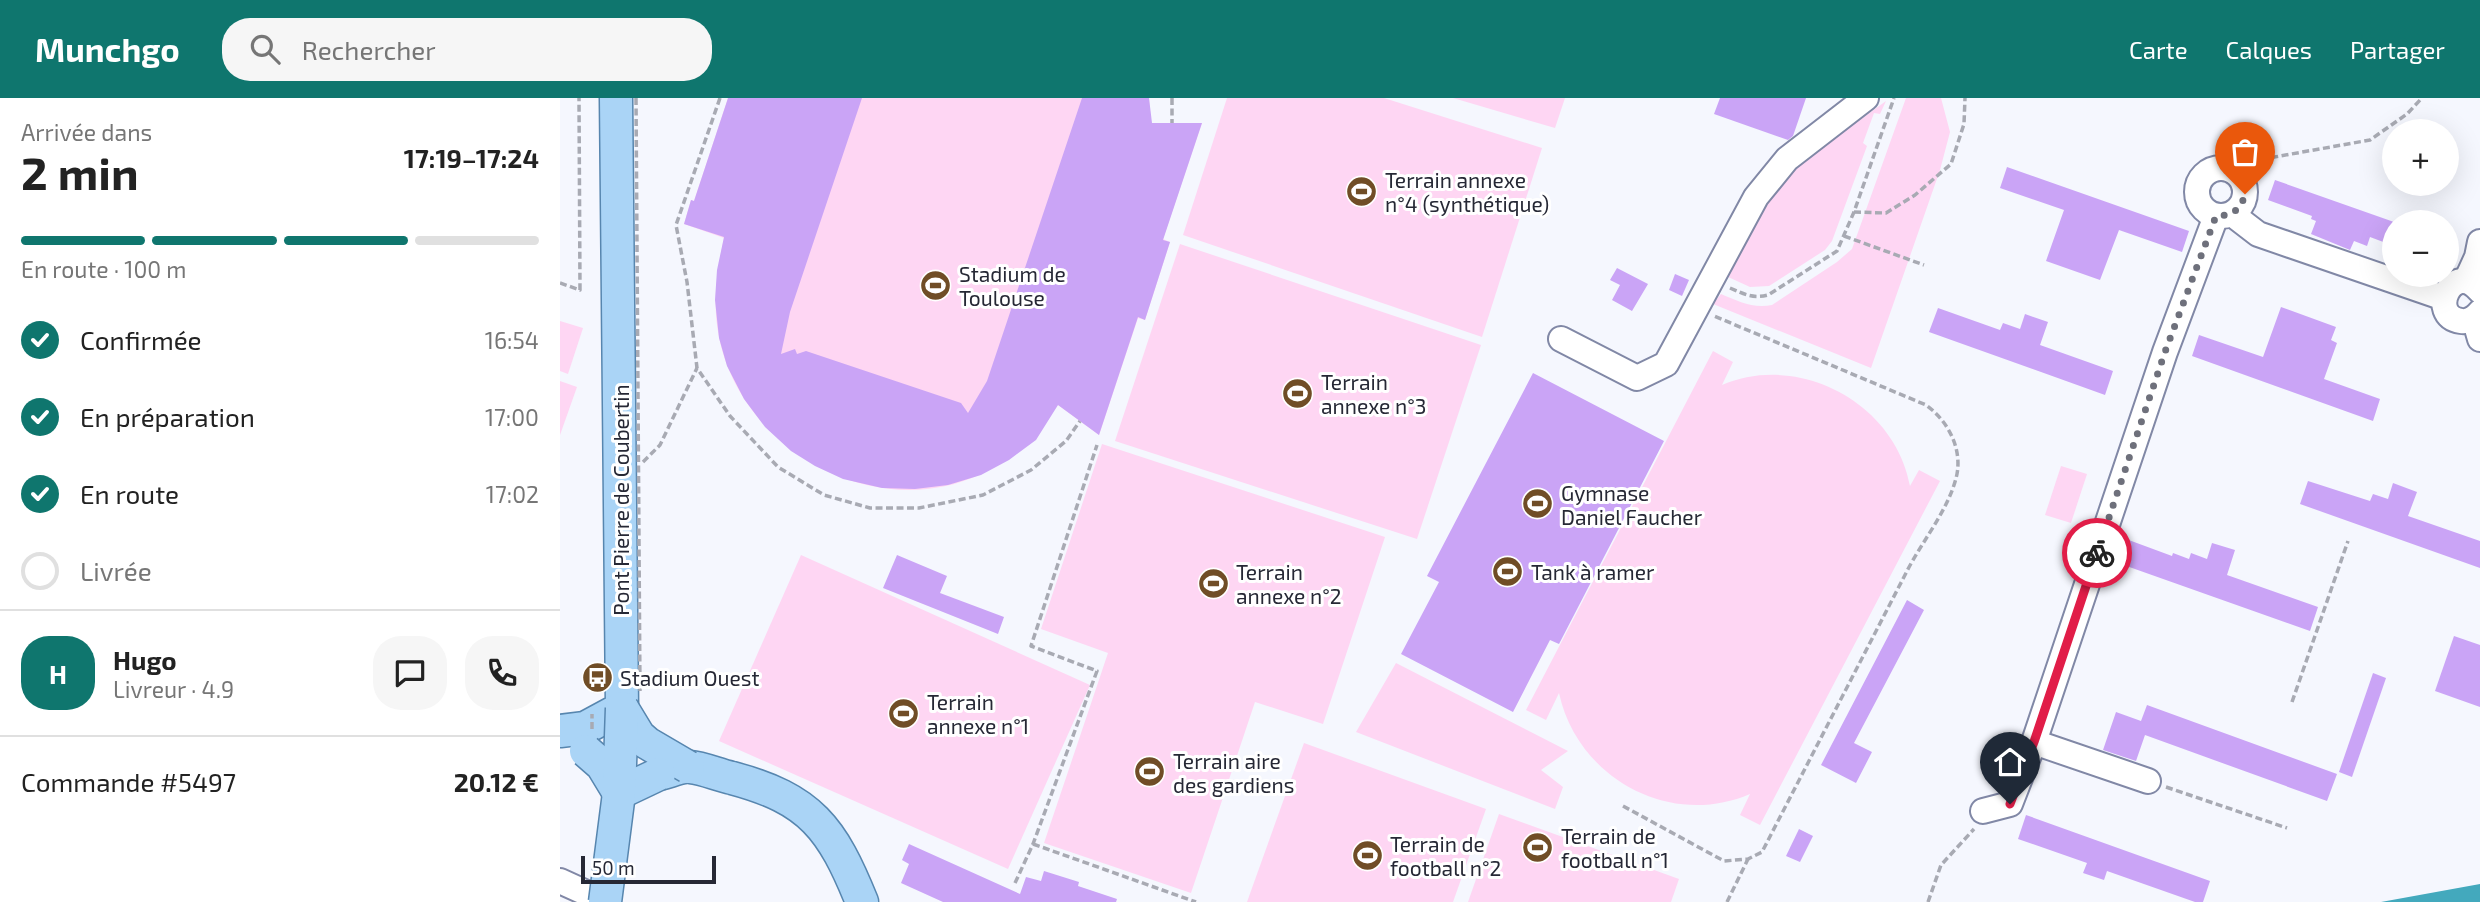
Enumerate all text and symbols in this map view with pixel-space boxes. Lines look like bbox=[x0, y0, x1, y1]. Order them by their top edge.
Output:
search box bbox=[222, 18, 712, 81]
text: Munchgo bbox=[35, 29, 180, 69]
icon: search bbox=[246, 30, 284, 68]
text: Rechercher bbox=[302, 34, 436, 65]
text: Carte bbox=[2129, 35, 2188, 64]
text: Calques bbox=[2226, 35, 2312, 64]
text: Partager bbox=[2350, 35, 2445, 64]
text: Arrivée dans bbox=[21, 118, 152, 146]
map controls bbox=[2382, 119, 2459, 287]
button: + bbox=[2382, 119, 2459, 196]
pin bbox=[2215, 122, 2275, 194]
icon: bag bbox=[2226, 133, 2264, 171]
text: 17:19–17:24 bbox=[404, 142, 539, 173]
text: 2 min bbox=[21, 144, 139, 199]
place label: Terrain annexe n°4 (synthétique) bbox=[1385, 167, 1549, 216]
sports icon: Terrain annexe n°4 (synthétique) bbox=[1345, 174, 1379, 208]
button: − bbox=[2382, 210, 2459, 287]
text: En route · 100 m bbox=[21, 255, 186, 283]
place label: Stadium de Toulouse bbox=[959, 261, 1066, 310]
sports icon: Stadium de Toulouse bbox=[919, 268, 953, 302]
icon: check bbox=[21, 321, 59, 359]
text: Confirmée bbox=[80, 324, 202, 355]
text: 16:54 bbox=[485, 326, 539, 354]
place label: Terrain annexe n°3 bbox=[1321, 369, 1427, 418]
sports icon: Terrain annexe n°3 bbox=[1281, 376, 1315, 410]
street label: Pont Pierre de Coubertin bbox=[608, 384, 633, 616]
icon: check bbox=[21, 398, 59, 436]
text: En préparation bbox=[80, 401, 255, 432]
text: 17:00 bbox=[485, 403, 539, 431]
icon: check bbox=[21, 475, 59, 513]
text: En route bbox=[80, 478, 179, 509]
text: 17:02 bbox=[486, 480, 539, 508]
place label: Gymnase Daniel Faucher bbox=[1561, 480, 1703, 529]
sports icon: Gymnase Daniel Faucher bbox=[1521, 487, 1555, 521]
courier bbox=[2062, 518, 2132, 588]
icon: bike bbox=[2078, 534, 2116, 572]
sports icon: Tank à ramer bbox=[1491, 554, 1525, 588]
text: Livrée bbox=[80, 555, 152, 586]
place label: Terrain annexe n°2 bbox=[1236, 559, 1342, 608]
place label: Tank à ramer bbox=[1531, 559, 1655, 584]
sports icon: Terrain annexe n°2 bbox=[1196, 566, 1230, 600]
button: chat bbox=[373, 636, 447, 710]
button: phone bbox=[465, 636, 539, 710]
text: Hugo bbox=[113, 644, 177, 675]
text: H bbox=[49, 658, 67, 689]
bus stop icon: Stadium Ouest bbox=[580, 660, 614, 694]
place label: Stadium Ouest bbox=[620, 665, 759, 690]
text: Livreur · 4.9 bbox=[113, 675, 234, 703]
place label: Terrain annexe n°1 bbox=[927, 689, 1029, 738]
sports icon: Terrain annexe n°1 bbox=[887, 696, 921, 730]
pin bbox=[1980, 732, 2040, 804]
icon: home bbox=[1991, 743, 2029, 781]
place label: Terrain aire des gardiens bbox=[1173, 748, 1294, 797]
sports icon: Terrain aire des gardiens bbox=[1133, 755, 1167, 789]
text: Commande #5497 bbox=[21, 766, 236, 797]
text: 20.12 € bbox=[454, 766, 539, 797]
place label: Terrain de football n°1 bbox=[1561, 823, 1669, 872]
sports icon: Terrain de football n°1 bbox=[1521, 830, 1555, 864]
place label: Terrain de football n°2 bbox=[1390, 831, 1501, 880]
sports icon: Terrain de football n°2 bbox=[1350, 838, 1384, 872]
scale bar bbox=[581, 853, 716, 885]
text: 50 m bbox=[592, 856, 635, 879]

